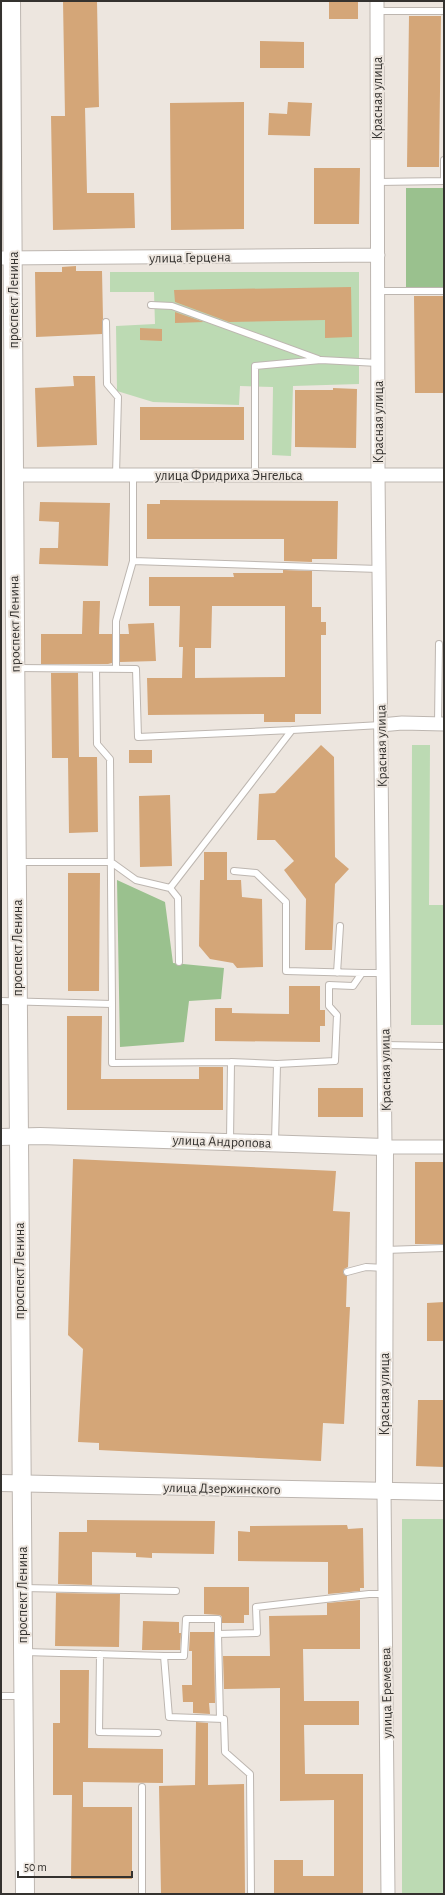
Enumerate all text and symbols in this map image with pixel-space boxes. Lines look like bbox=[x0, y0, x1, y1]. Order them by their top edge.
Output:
street label: Красная улица bbox=[371, 56, 385, 139]
street label: улица Герцена bbox=[148, 250, 232, 266]
street label: проспект Ленина bbox=[7, 251, 21, 349]
street label: Красная улица bbox=[372, 380, 386, 463]
street label: улица Фридриха Энгельса bbox=[154, 469, 303, 483]
street label: проспект Ленина bbox=[7, 575, 23, 673]
street label: Красная улица bbox=[374, 704, 390, 788]
street label: проспект Ленина bbox=[11, 899, 25, 997]
street label: Красная улица bbox=[378, 1028, 394, 1112]
street label: улица Андропова bbox=[171, 1133, 272, 1151]
street label: проспект Ленина bbox=[13, 1222, 27, 1320]
street label: Красная улица bbox=[378, 1352, 392, 1435]
street label: улица Дзержинского bbox=[162, 1481, 281, 1497]
street label: проспект Ленина bbox=[16, 1546, 30, 1644]
street label: улица Еремеева bbox=[379, 1647, 395, 1740]
scale bar bbox=[18, 1853, 132, 1879]
text: 50 m bbox=[24, 1861, 47, 1873]

